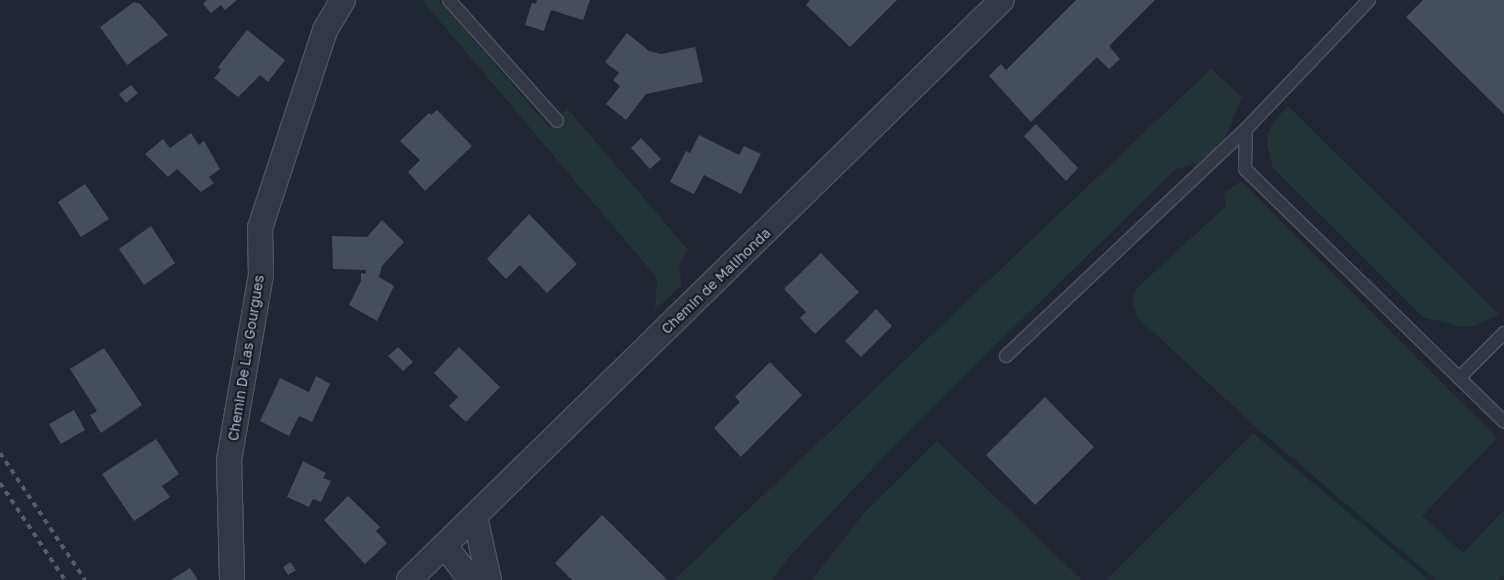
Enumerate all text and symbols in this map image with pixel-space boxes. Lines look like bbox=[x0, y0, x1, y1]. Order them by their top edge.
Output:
street label: Chemin de Malihonda bbox=[658, 225, 774, 337]
street label: Chemin De Las Gourgues bbox=[225, 274, 267, 442]

